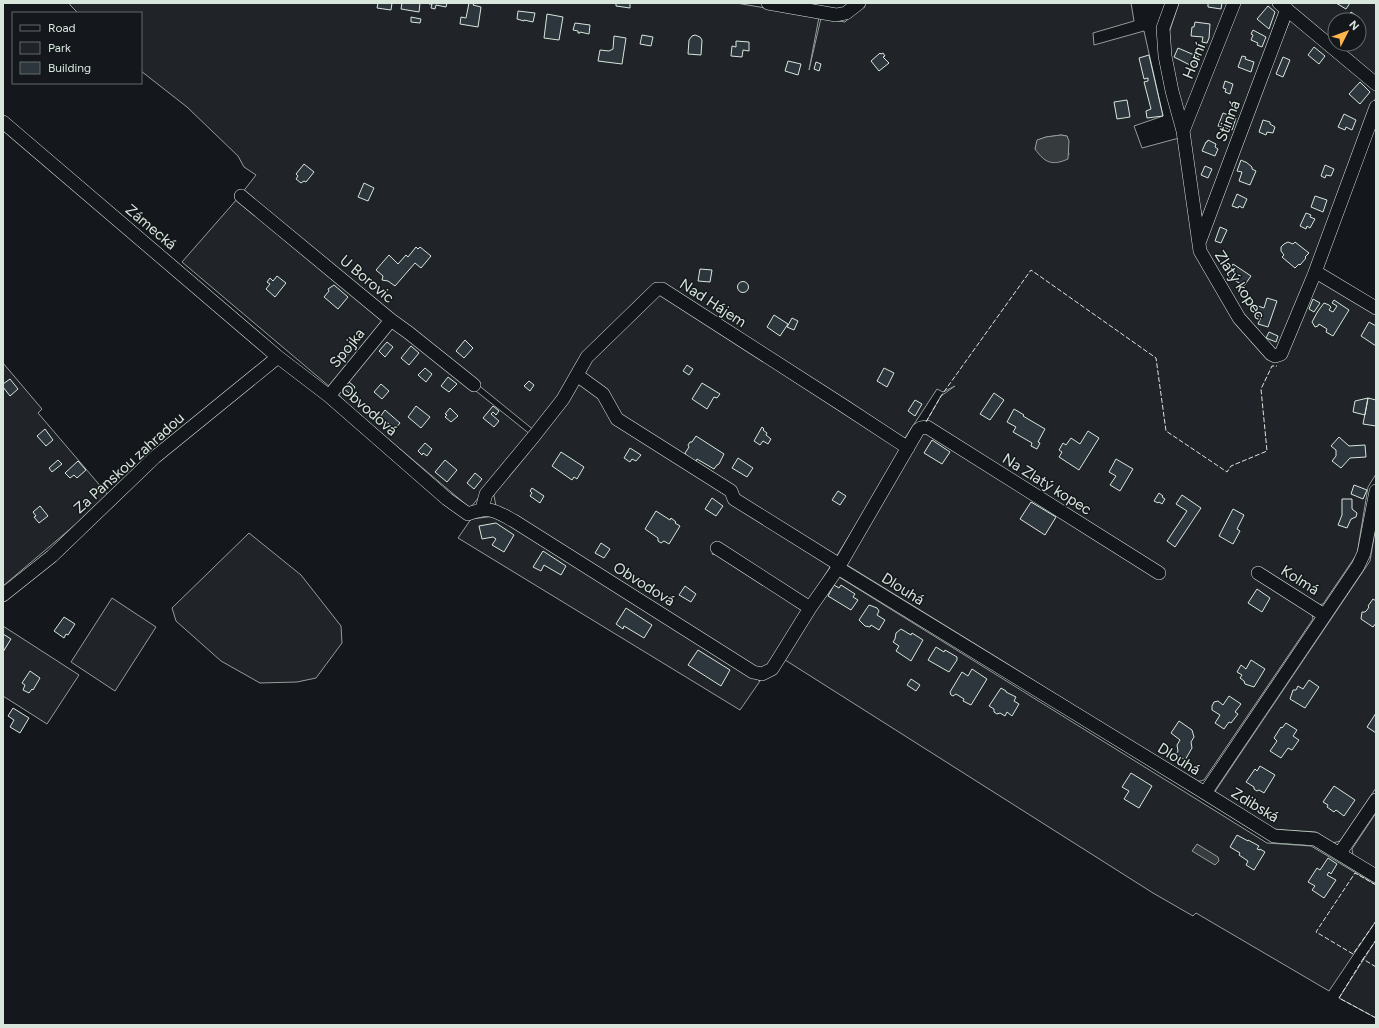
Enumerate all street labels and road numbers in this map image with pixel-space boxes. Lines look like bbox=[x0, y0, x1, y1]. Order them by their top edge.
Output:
street label: Horní bbox=[1179, 39, 1210, 81]
street label: Stinná bbox=[1212, 98, 1244, 144]
street label: Zámecká bbox=[122, 200, 180, 254]
street label: Zlatý kopec bbox=[1211, 247, 1269, 323]
street label: U Borovic bbox=[336, 251, 398, 307]
street label: Nad Hájem bbox=[676, 275, 750, 331]
street label: Spojka bbox=[326, 325, 368, 371]
street label: Obvodová bbox=[337, 381, 401, 439]
street label: Za Panskou zahradou bbox=[70, 409, 188, 517]
street label: Na Zlatý kopec bbox=[999, 449, 1095, 519]
street label: Obvodová bbox=[610, 558, 678, 610]
street label: Kolmá bbox=[1278, 561, 1322, 599]
street label: Dlouhá bbox=[878, 569, 928, 609]
street label: Dlouhá bbox=[1154, 739, 1204, 779]
street label: Zdibská bbox=[1228, 784, 1282, 826]

